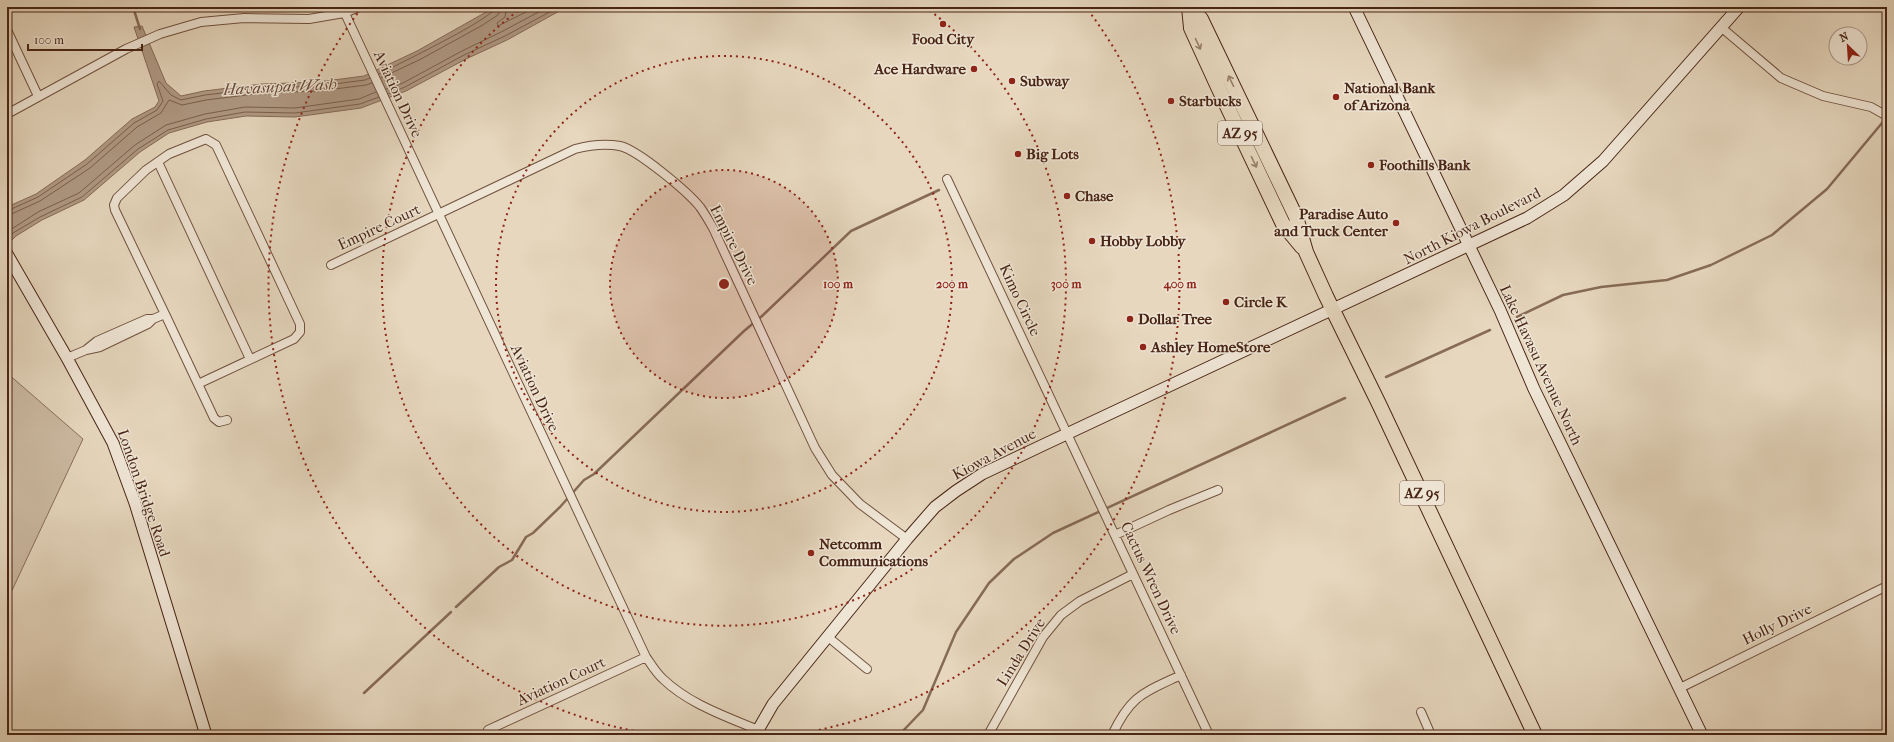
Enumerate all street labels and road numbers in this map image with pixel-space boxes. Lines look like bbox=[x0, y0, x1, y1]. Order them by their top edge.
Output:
street label: Aviation Drive bbox=[370, 47, 426, 141]
road number: AZ 95 bbox=[1218, 121, 1262, 145]
street label: North Kiowa Boulevard bbox=[1400, 183, 1544, 268]
street label: Empire Court bbox=[335, 200, 424, 254]
street label: Empire Drive bbox=[706, 202, 762, 289]
street label: Kimo Circle bbox=[995, 261, 1045, 339]
street label: Lake Havasu Avenue North bbox=[1496, 282, 1586, 448]
street label: Aviation Drive bbox=[507, 341, 563, 435]
street label: Kiowa Avenue bbox=[949, 424, 1039, 484]
street label: London Bridge Road bbox=[114, 427, 175, 560]
road number: AZ 95 bbox=[1400, 481, 1444, 505]
street label: Cactus Wren Drive bbox=[1117, 519, 1185, 638]
street label: Holly Drive bbox=[1739, 599, 1815, 649]
street label: Linda Drive bbox=[993, 614, 1049, 689]
street label: Aviation Court bbox=[513, 652, 609, 710]

